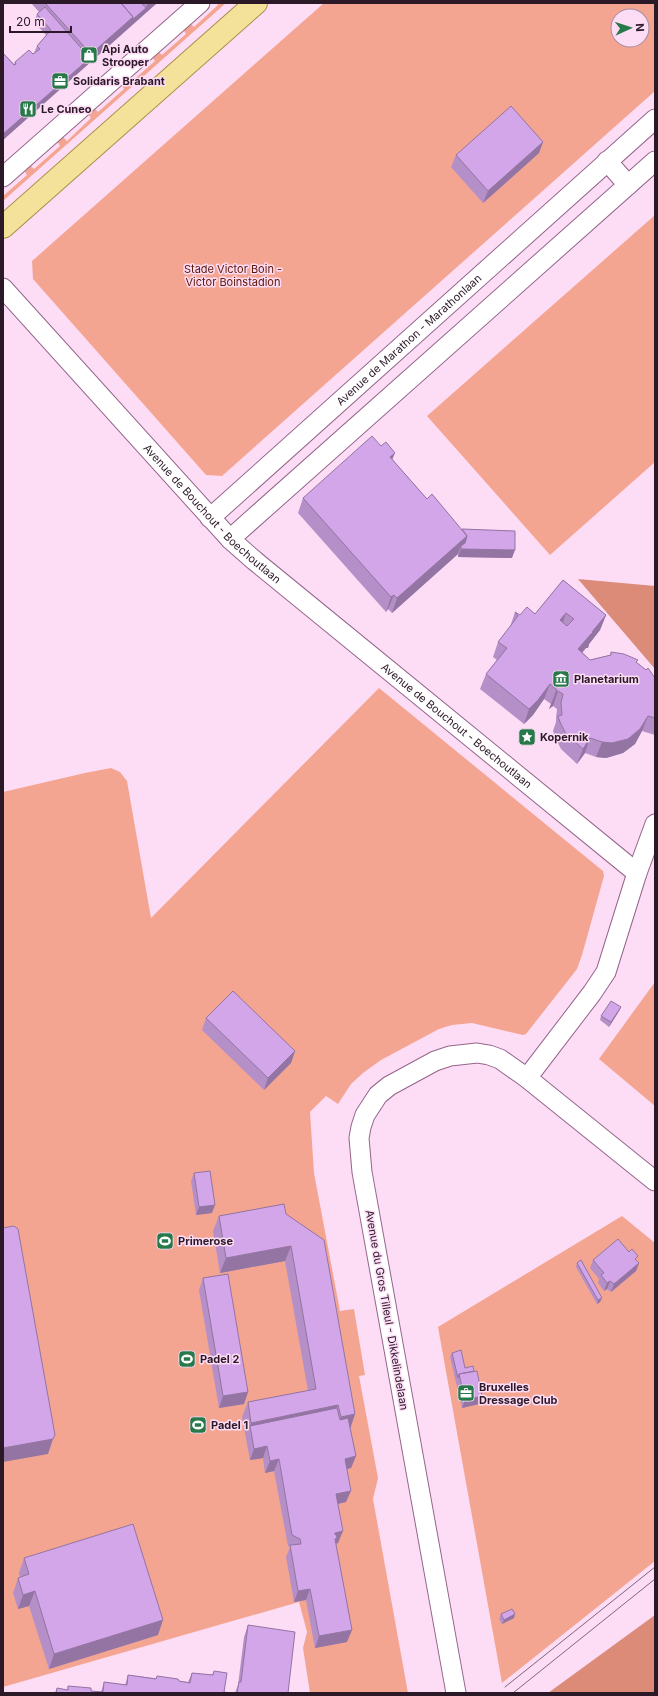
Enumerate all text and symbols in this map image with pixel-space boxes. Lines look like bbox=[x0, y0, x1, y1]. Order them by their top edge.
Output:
scale bar bbox=[10, 8, 71, 34]
north arrow bbox=[610, 8, 650, 48]
text: 20 m bbox=[16, 14, 45, 29]
text: N bbox=[633, 23, 647, 32]
place label: Api Auto Strooper bbox=[102, 42, 149, 69]
shop icon: Api Auto Strooper bbox=[79, 45, 99, 65]
office icon: Solidaris Brabant bbox=[50, 71, 70, 91]
place label: Solidaris Brabant bbox=[73, 74, 165, 88]
restaurant icon: Le Cuneo bbox=[18, 99, 38, 119]
place label: Le Cuneo bbox=[41, 102, 92, 116]
park label: Stade Victor Boin - Victor Boinstadion bbox=[184, 262, 282, 289]
street label: Avenue de Marathon - Marathonlaan bbox=[333, 271, 484, 408]
street label: Avenue de Bouchout - Boechoutlaan bbox=[141, 441, 284, 586]
street label: Avenue de Bouchout - Boechoutlaan bbox=[378, 660, 535, 791]
museum icon: Planetarium bbox=[551, 669, 571, 689]
place label: Planetarium bbox=[574, 672, 639, 686]
place icon: Kopernik bbox=[517, 727, 537, 747]
place label: Kopernik bbox=[540, 730, 589, 744]
street label: Avenue du Gros Tilleul - Dikkelindelaan bbox=[362, 1209, 412, 1411]
sports icon: Primerose bbox=[155, 1231, 175, 1251]
place label: Primerose bbox=[178, 1234, 233, 1248]
sports icon: Padel 2 bbox=[177, 1349, 197, 1369]
place label: Padel 2 bbox=[200, 1352, 239, 1366]
place label: Bruxelles Dressage Club bbox=[479, 1380, 557, 1407]
office icon: Bruxelles Dressage Club bbox=[456, 1383, 476, 1403]
sports icon: Padel 1 bbox=[188, 1415, 208, 1435]
place label: Padel 1 bbox=[211, 1418, 248, 1432]

